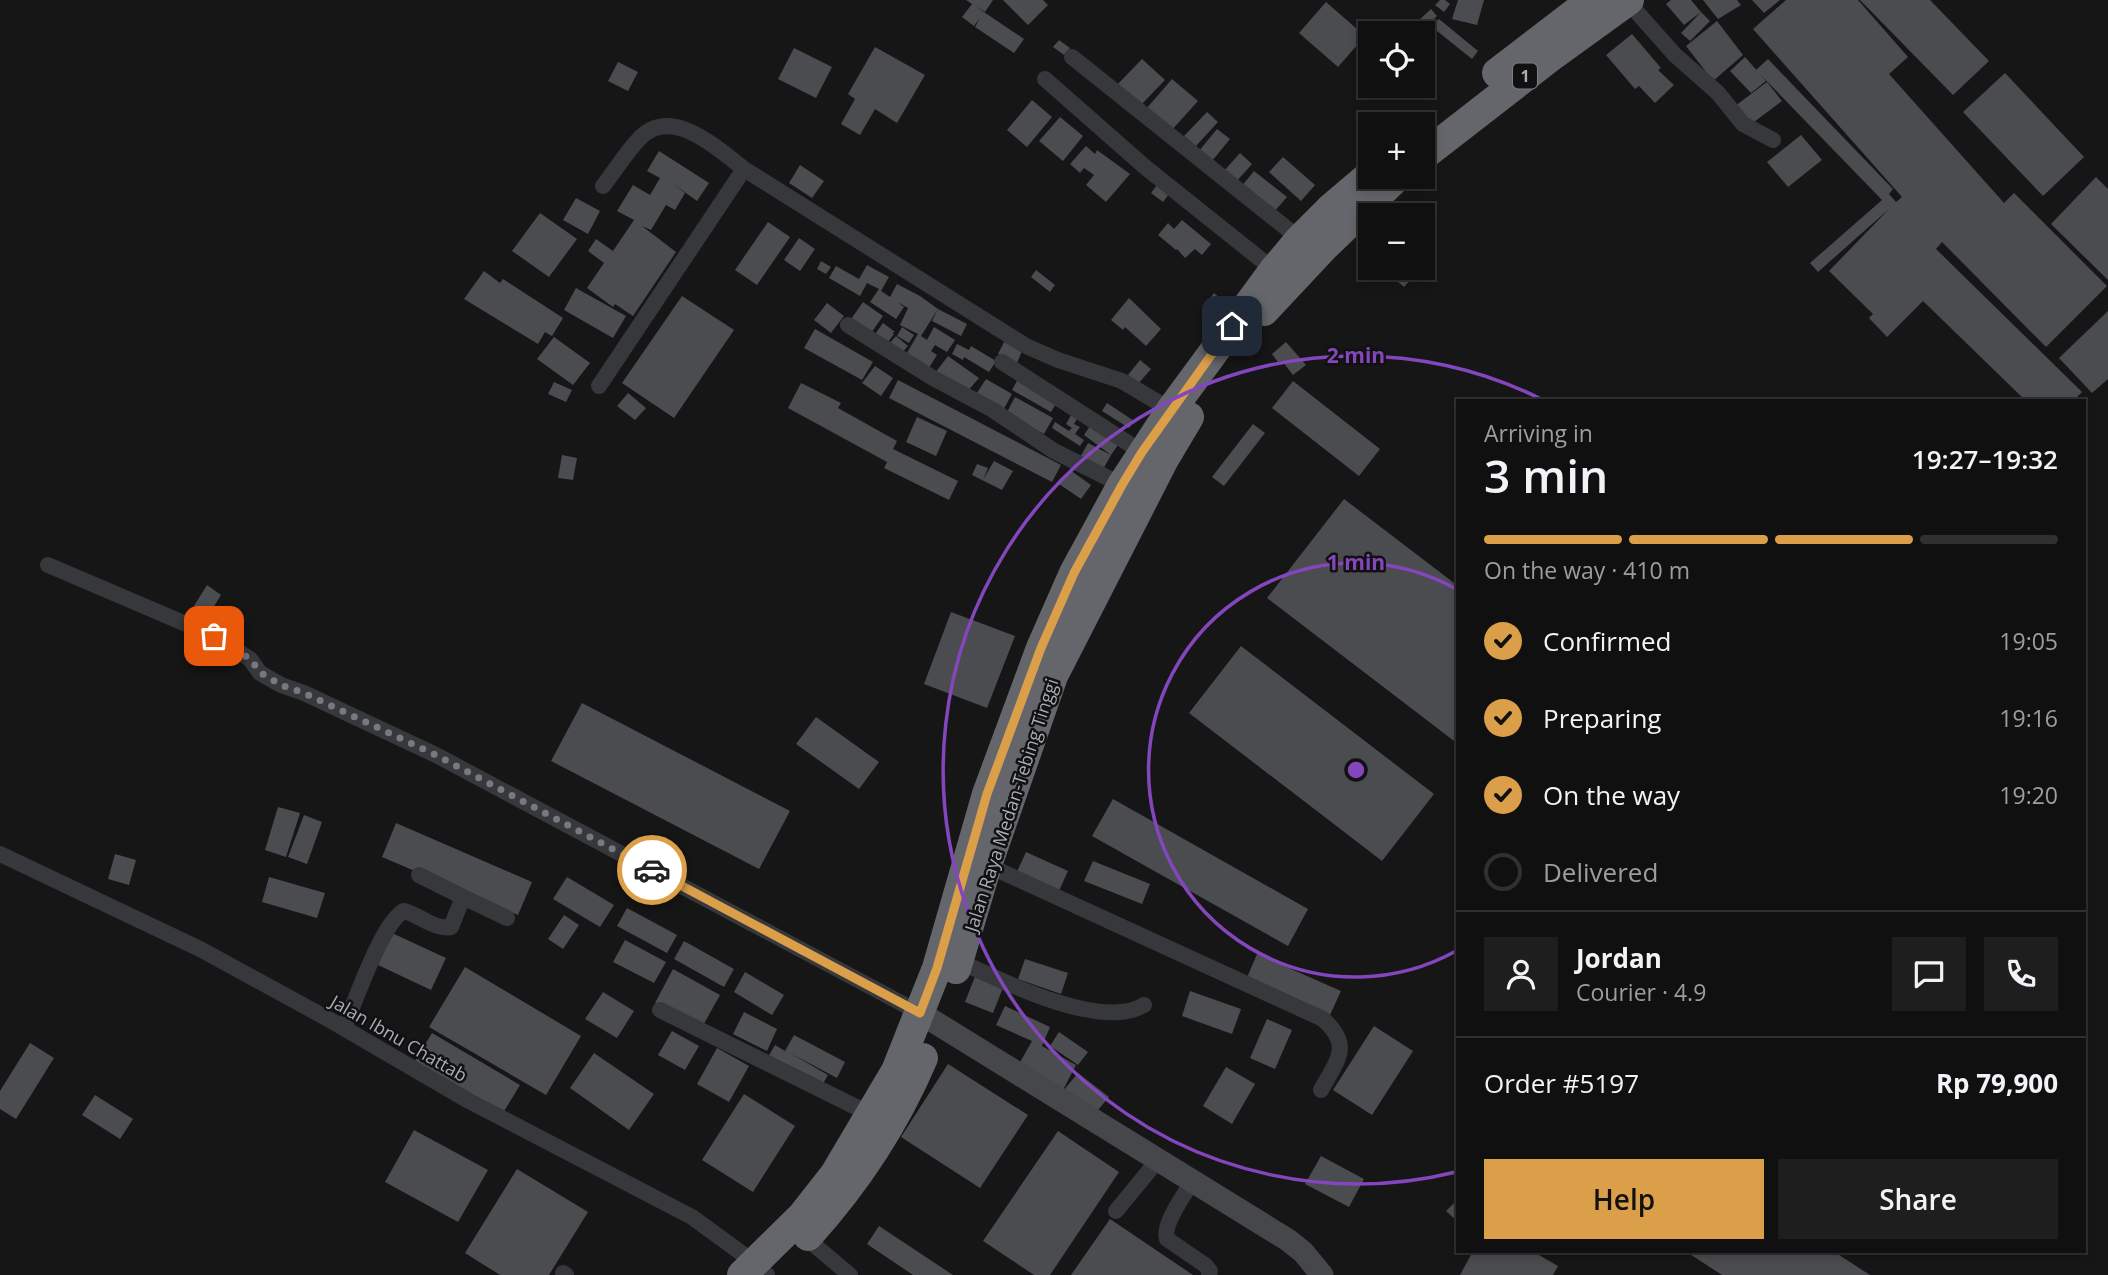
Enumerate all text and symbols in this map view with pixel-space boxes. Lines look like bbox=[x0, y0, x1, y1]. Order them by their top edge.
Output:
map controls bbox=[1358, 21, 1435, 280]
button: locate bbox=[1358, 21, 1435, 98]
road number: 1 bbox=[1513, 64, 1537, 88]
button: + bbox=[1358, 112, 1435, 189]
button: − bbox=[1358, 203, 1435, 280]
pin bbox=[1202, 296, 1262, 356]
icon: home bbox=[1213, 307, 1251, 345]
text: 2 min bbox=[1327, 341, 1385, 369]
text: Arriving in bbox=[1484, 417, 1593, 449]
text: 19:27–19:32 bbox=[1912, 441, 2058, 477]
text: 3 min bbox=[1484, 444, 1608, 506]
text: 1 min bbox=[1327, 548, 1385, 576]
text: On the way · 410 m bbox=[1484, 554, 1690, 586]
pin bbox=[184, 606, 244, 666]
icon: bag bbox=[195, 617, 233, 655]
icon: check bbox=[1484, 622, 1522, 660]
text: Confirmed bbox=[1543, 623, 1671, 659]
text: 19:05 bbox=[1999, 625, 2058, 657]
street label: Jalan Raya Medan-Tebing Tinggi bbox=[958, 675, 1063, 936]
icon: check bbox=[1484, 699, 1522, 737]
text: Preparing bbox=[1543, 700, 1661, 736]
text: 19:16 bbox=[1999, 702, 2058, 734]
centre of rings bbox=[1344, 758, 1368, 782]
icon: check bbox=[1484, 776, 1522, 814]
text: On the way bbox=[1543, 777, 1680, 813]
text: 19:20 bbox=[1999, 779, 2058, 811]
courier bbox=[617, 835, 687, 905]
icon: car bbox=[633, 851, 671, 889]
text: Delivered bbox=[1543, 854, 1658, 890]
button: person bbox=[1484, 937, 1558, 1011]
button: chat bbox=[1892, 937, 1966, 1011]
button: phone bbox=[1984, 937, 2058, 1011]
text: Jordan bbox=[1576, 940, 1662, 976]
text: Courier · 4.9 bbox=[1576, 976, 1706, 1008]
street label: Jalan Ibnu Chattab bbox=[325, 988, 472, 1087]
text: Order #5197 bbox=[1484, 1065, 1639, 1101]
text: Rp 79,900 bbox=[1936, 1065, 2058, 1101]
button: Help bbox=[1484, 1159, 1764, 1239]
button: Share bbox=[1778, 1159, 2058, 1239]

